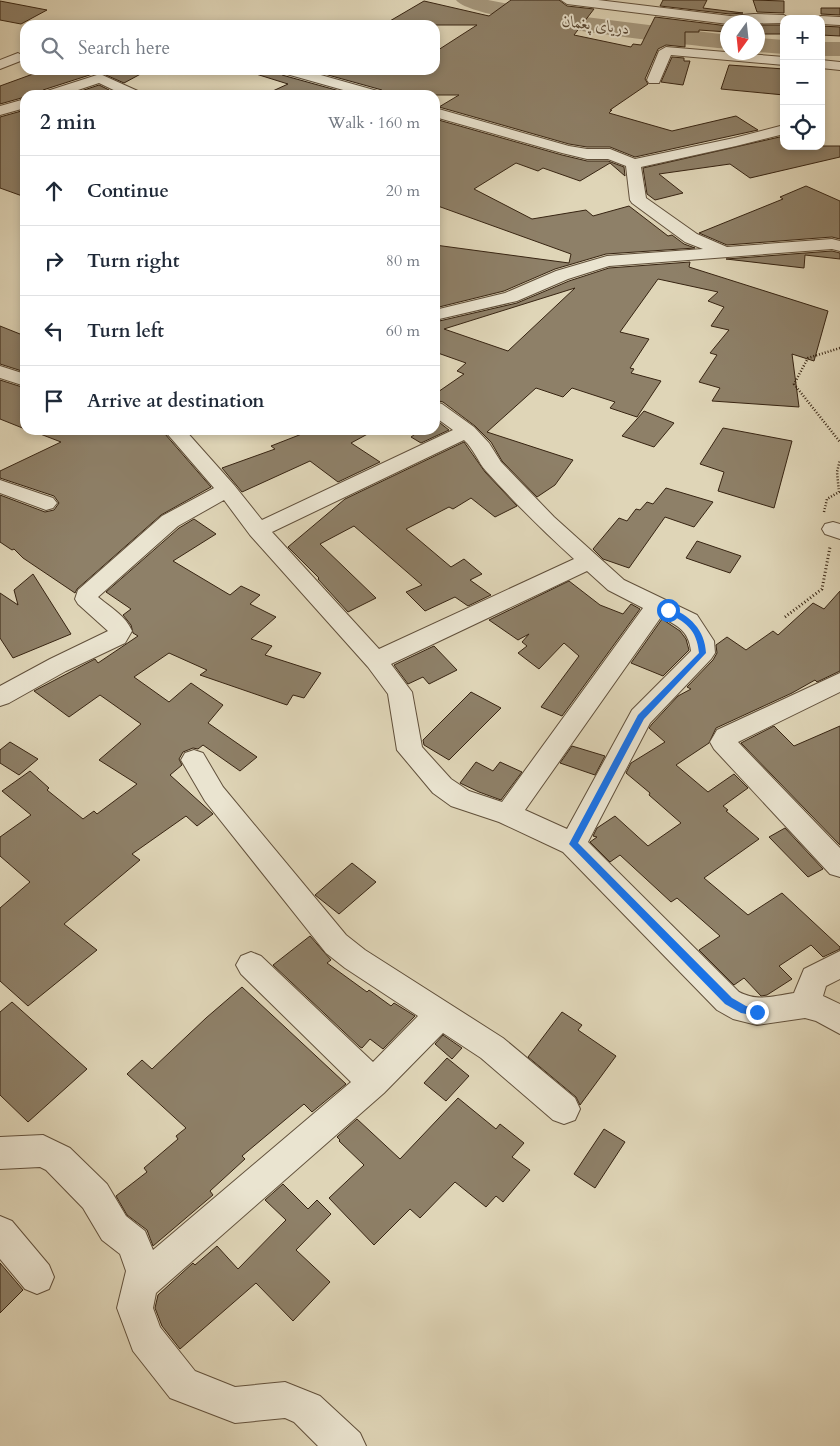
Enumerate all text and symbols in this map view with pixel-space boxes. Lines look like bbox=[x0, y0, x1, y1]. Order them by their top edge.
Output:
water label: دریای پغمان bbox=[561, 10, 631, 40]
north arrow bbox=[720, 15, 765, 60]
map controls bbox=[780, 15, 825, 150]
button: + bbox=[780, 15, 825, 60]
search box bbox=[20, 20, 440, 75]
icon: search bbox=[38, 34, 66, 62]
text: Search here bbox=[78, 35, 170, 61]
button: − bbox=[780, 60, 825, 105]
button: locate bbox=[780, 105, 825, 150]
text: 2 min bbox=[40, 108, 96, 137]
text: Walk · 160 m bbox=[328, 112, 420, 134]
icon: ahead bbox=[40, 177, 68, 205]
text: Continue bbox=[87, 178, 169, 204]
text: 20 m bbox=[386, 180, 420, 202]
icon: right bbox=[40, 247, 68, 275]
text: Turn right bbox=[87, 248, 179, 274]
text: 80 m bbox=[386, 250, 420, 272]
icon: left bbox=[40, 317, 68, 345]
text: Turn left bbox=[87, 318, 164, 344]
text: 60 m bbox=[386, 320, 420, 342]
icon: arrive bbox=[40, 387, 68, 415]
text: Arrive at destination bbox=[87, 388, 264, 414]
route start bbox=[657, 599, 680, 622]
route end bbox=[746, 1001, 769, 1024]

